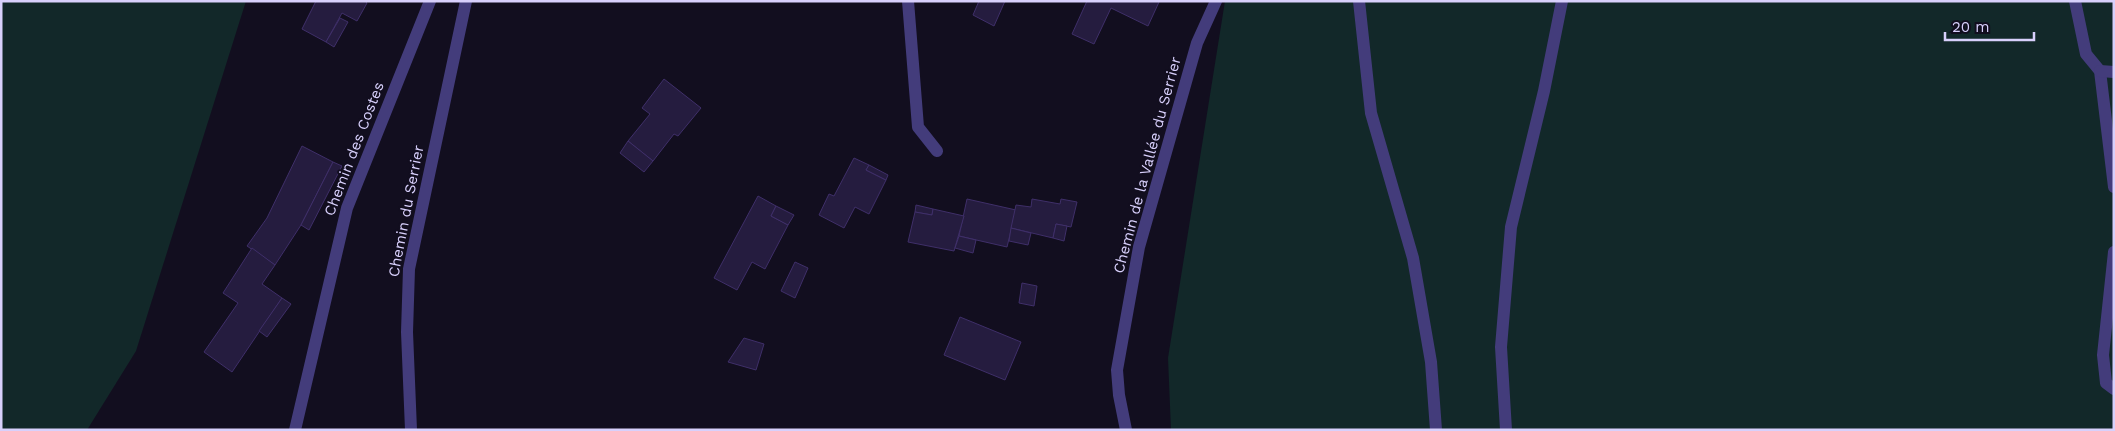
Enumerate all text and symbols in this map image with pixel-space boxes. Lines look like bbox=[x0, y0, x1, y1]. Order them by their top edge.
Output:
scale bar bbox=[1945, 10, 2034, 42]
text: 20 m bbox=[1952, 18, 1990, 36]
street label: Chemin de la Vallée du Serrier bbox=[1109, 55, 1185, 275]
street label: Chemin des Costes bbox=[320, 79, 388, 219]
street label: Chemin du Serrier bbox=[384, 144, 428, 278]

